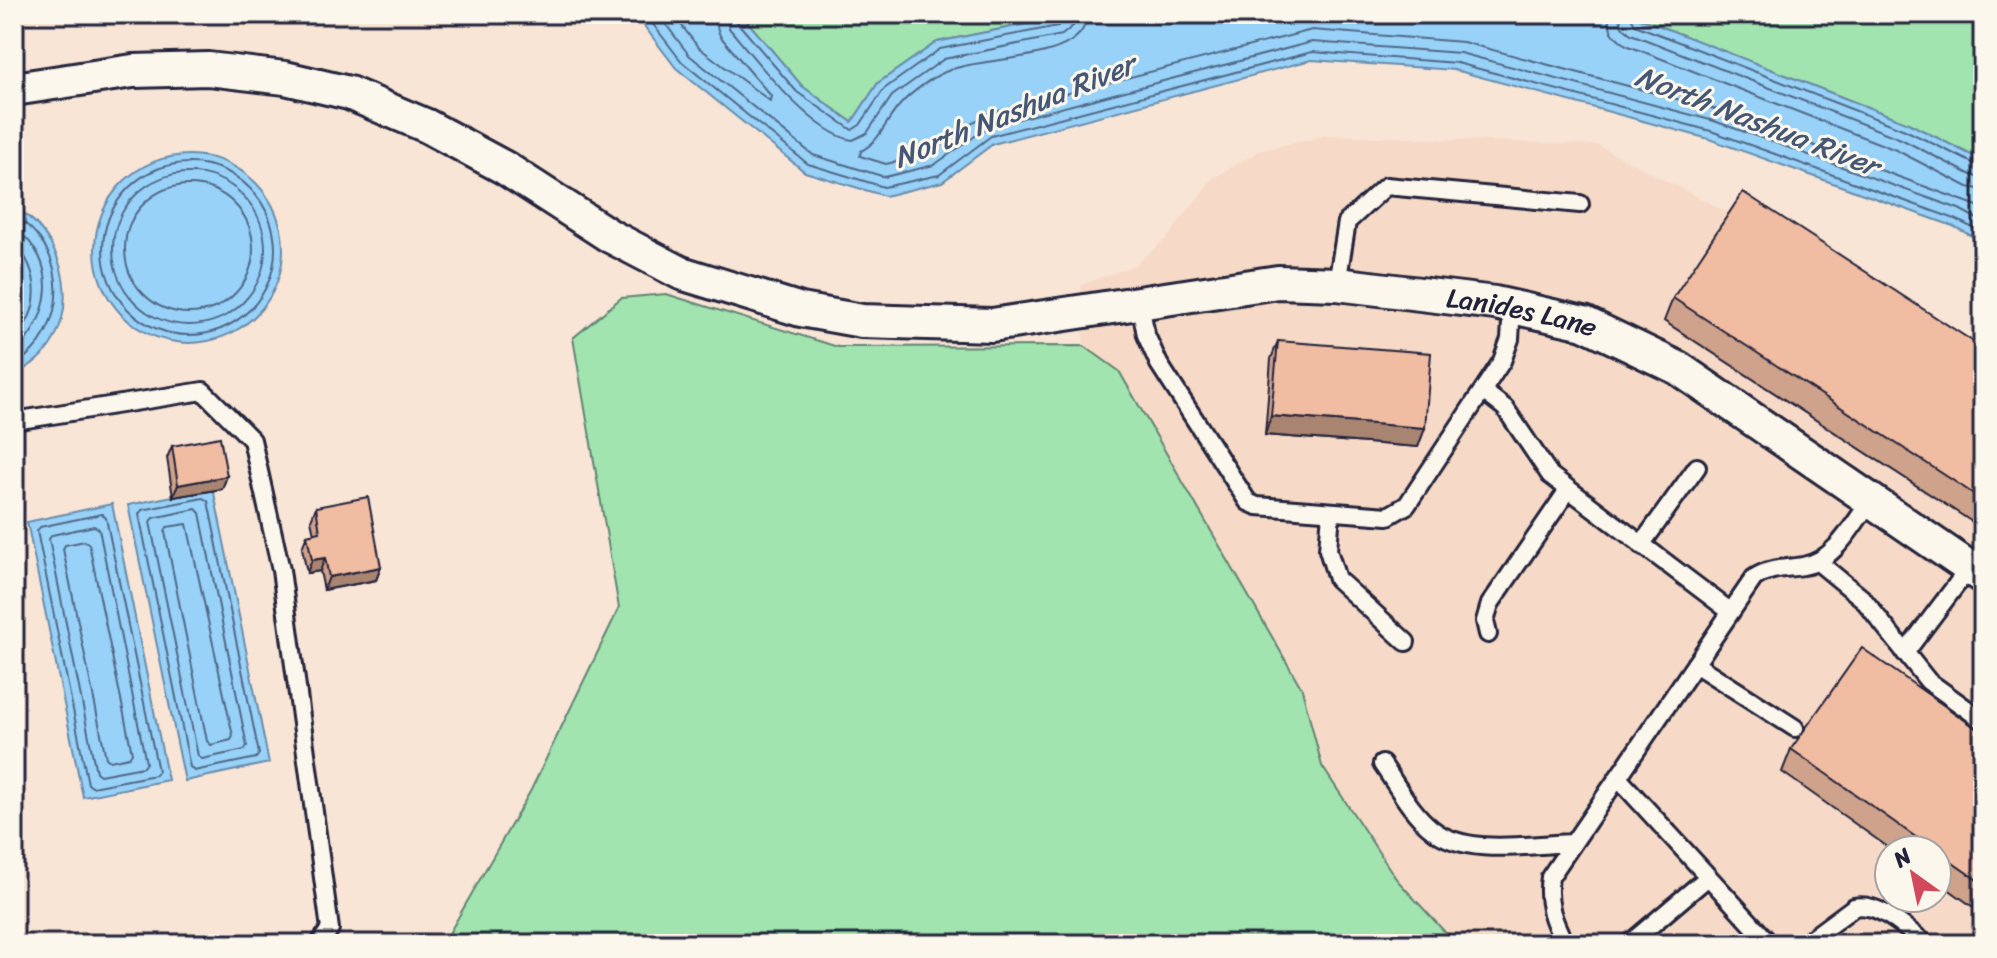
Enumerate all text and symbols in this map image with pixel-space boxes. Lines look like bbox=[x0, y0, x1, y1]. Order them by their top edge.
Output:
water label: North Nashua River bbox=[885, 36, 1148, 184]
water label: North Nashua River bbox=[1627, 50, 1892, 194]
street label: Lanides Lane bbox=[1444, 273, 1607, 351]
north arrow bbox=[1873, 834, 1953, 914]
text: N bbox=[1885, 837, 1920, 879]

